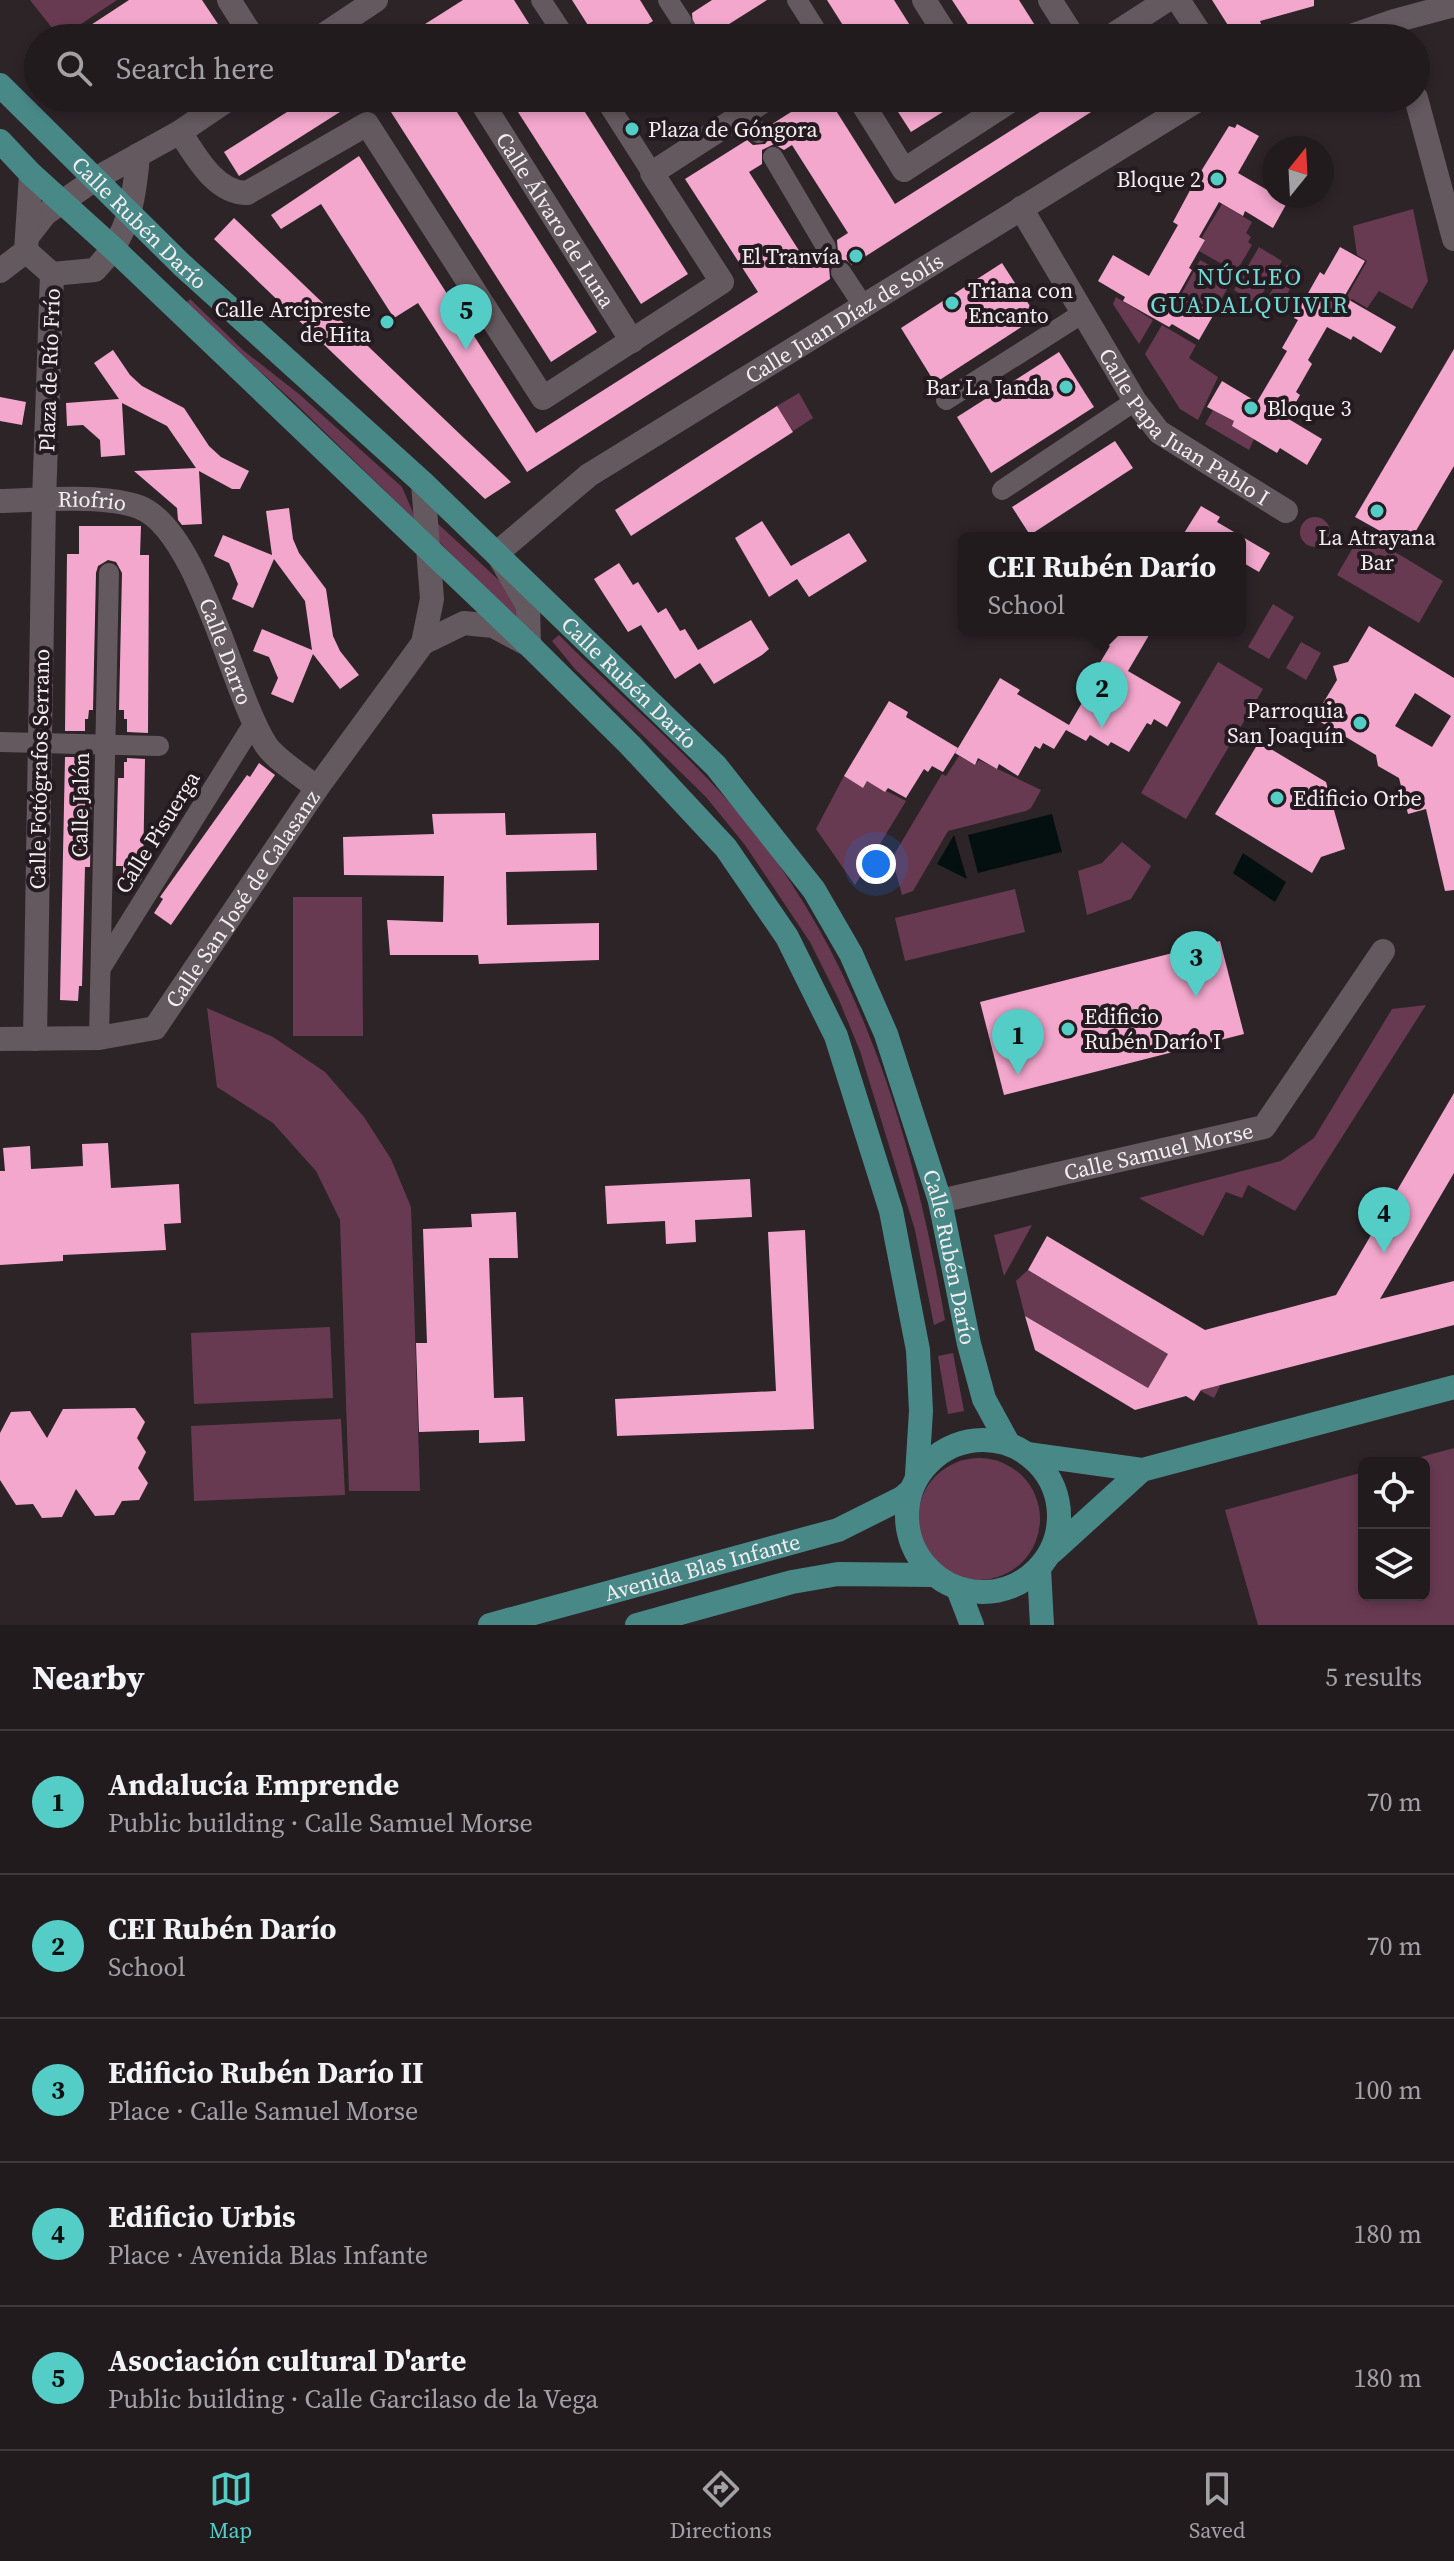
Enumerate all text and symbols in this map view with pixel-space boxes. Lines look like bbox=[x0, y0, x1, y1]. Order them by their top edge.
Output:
search box bbox=[24, 24, 1430, 112]
icon: search bbox=[52, 46, 96, 90]
text: Search here bbox=[116, 48, 274, 89]
place label: Plaza de Góngora bbox=[648, 114, 818, 144]
marker: Plaza de Góngora bbox=[623, 120, 641, 138]
street label: Calle Álvaro de Luna bbox=[489, 126, 623, 314]
north arrow bbox=[1262, 136, 1334, 208]
street label: Calle Rubén Darío bbox=[65, 149, 214, 296]
place label: Bloque 2 bbox=[1117, 164, 1201, 194]
marker: Bloque 2 bbox=[1208, 170, 1226, 188]
place label: El Tranvía bbox=[741, 241, 841, 271]
street label: Calle Juan Díaz de Solís bbox=[739, 245, 949, 390]
marker: El Tranvía bbox=[847, 247, 865, 265]
district label: NÚCLEO GUADALQUIVIR bbox=[1150, 260, 1350, 321]
place label: Triana con Encanto bbox=[968, 275, 1073, 330]
pin: 5 bbox=[440, 284, 492, 350]
street label: Plaza de Río Frío bbox=[31, 288, 67, 452]
place label: Calle Arcipreste de Hita bbox=[215, 294, 372, 349]
marker: Triana con Encanto bbox=[943, 294, 961, 312]
marker: Calle Arcipreste de Hita bbox=[378, 313, 396, 331]
street label: Calle Papa Juan Pablo I bbox=[1092, 342, 1275, 512]
place label: Bar La Janda bbox=[926, 372, 1051, 402]
marker: Bar La Janda bbox=[1057, 378, 1075, 396]
place label: Bloque 3 bbox=[1267, 393, 1351, 423]
marker: Bloque 3 bbox=[1242, 399, 1260, 417]
street label: Riofrio bbox=[57, 484, 129, 518]
marker: La Atrayana Bar bbox=[1368, 502, 1386, 520]
place label: La Atrayana Bar bbox=[1318, 522, 1436, 577]
popup bbox=[958, 532, 1246, 636]
text: CEI Rubén Darío bbox=[988, 546, 1216, 587]
text: School bbox=[988, 587, 1065, 623]
street label: Calle Darro bbox=[192, 593, 260, 709]
street label: Calle Rubén Darío bbox=[555, 610, 704, 755]
street label: Calle Fotógrafos Serrano bbox=[22, 648, 56, 890]
pin: 2 bbox=[1076, 662, 1128, 728]
place label: Parroquia San Joaquín bbox=[1227, 695, 1345, 750]
marker: Parroquia San Joaquín bbox=[1351, 714, 1369, 732]
street label: Calle Jalón bbox=[64, 752, 96, 858]
street label: Calle Pisuerga bbox=[107, 764, 207, 899]
place label: Edificio Orbe bbox=[1293, 783, 1422, 813]
street label: Calle San José de Calasanz bbox=[158, 784, 327, 1013]
marker: Edificio Orbe bbox=[1268, 789, 1286, 807]
your location bbox=[856, 844, 896, 884]
pin: 3 bbox=[1170, 931, 1222, 997]
place label: Edificio Rubén Darío I bbox=[1084, 1001, 1221, 1056]
pin: 1 bbox=[992, 1009, 1044, 1075]
marker: Edificio Rubén Darío I bbox=[1059, 1020, 1077, 1038]
street label: Calle Samuel Morse bbox=[1061, 1115, 1256, 1187]
street label: Calle Rubén Darío bbox=[916, 1166, 984, 1347]
pin: 4 bbox=[1358, 1187, 1410, 1253]
map controls bbox=[1358, 1457, 1430, 1601]
button: locate bbox=[1358, 1457, 1430, 1529]
street label: Avenida Blas Infante bbox=[601, 1526, 803, 1608]
button: layers bbox=[1358, 1529, 1430, 1601]
text: Nearby bbox=[32, 1654, 145, 1700]
text: 5 results bbox=[1325, 1659, 1422, 1695]
text: Andalucía Emprende bbox=[108, 1764, 399, 1805]
text: 1 bbox=[51, 1784, 65, 1820]
text: 70 m bbox=[1367, 1784, 1422, 1820]
text: Public building · Calle Samuel Morse bbox=[108, 1805, 533, 1841]
text: CEI Rubén Darío bbox=[108, 1908, 337, 1949]
text: 2 bbox=[51, 1928, 65, 1964]
text: 70 m bbox=[1367, 1928, 1422, 1964]
text: School bbox=[108, 1949, 185, 1985]
text: Edificio Rubén Darío II bbox=[108, 2052, 424, 2093]
text: 3 bbox=[51, 2072, 65, 2108]
text: 100 m bbox=[1354, 2072, 1422, 2108]
text: Place · Calle Samuel Morse bbox=[108, 2093, 418, 2129]
text: Edificio Urbis bbox=[108, 2196, 296, 2237]
text: 4 bbox=[51, 2216, 65, 2252]
text: 180 m bbox=[1354, 2216, 1422, 2252]
text: Place · Avenida Blas Infante bbox=[108, 2237, 428, 2273]
text: Asociación cultural D'arte bbox=[108, 2340, 466, 2381]
text: 5 bbox=[51, 2360, 65, 2396]
text: 180 m bbox=[1354, 2360, 1422, 2396]
text: Public building · Calle Garcilaso de la Vega bbox=[108, 2381, 598, 2417]
tab: Map bbox=[209, 2467, 253, 2545]
tab: Directions bbox=[670, 2467, 772, 2545]
tab: Saved bbox=[1189, 2467, 1245, 2545]

